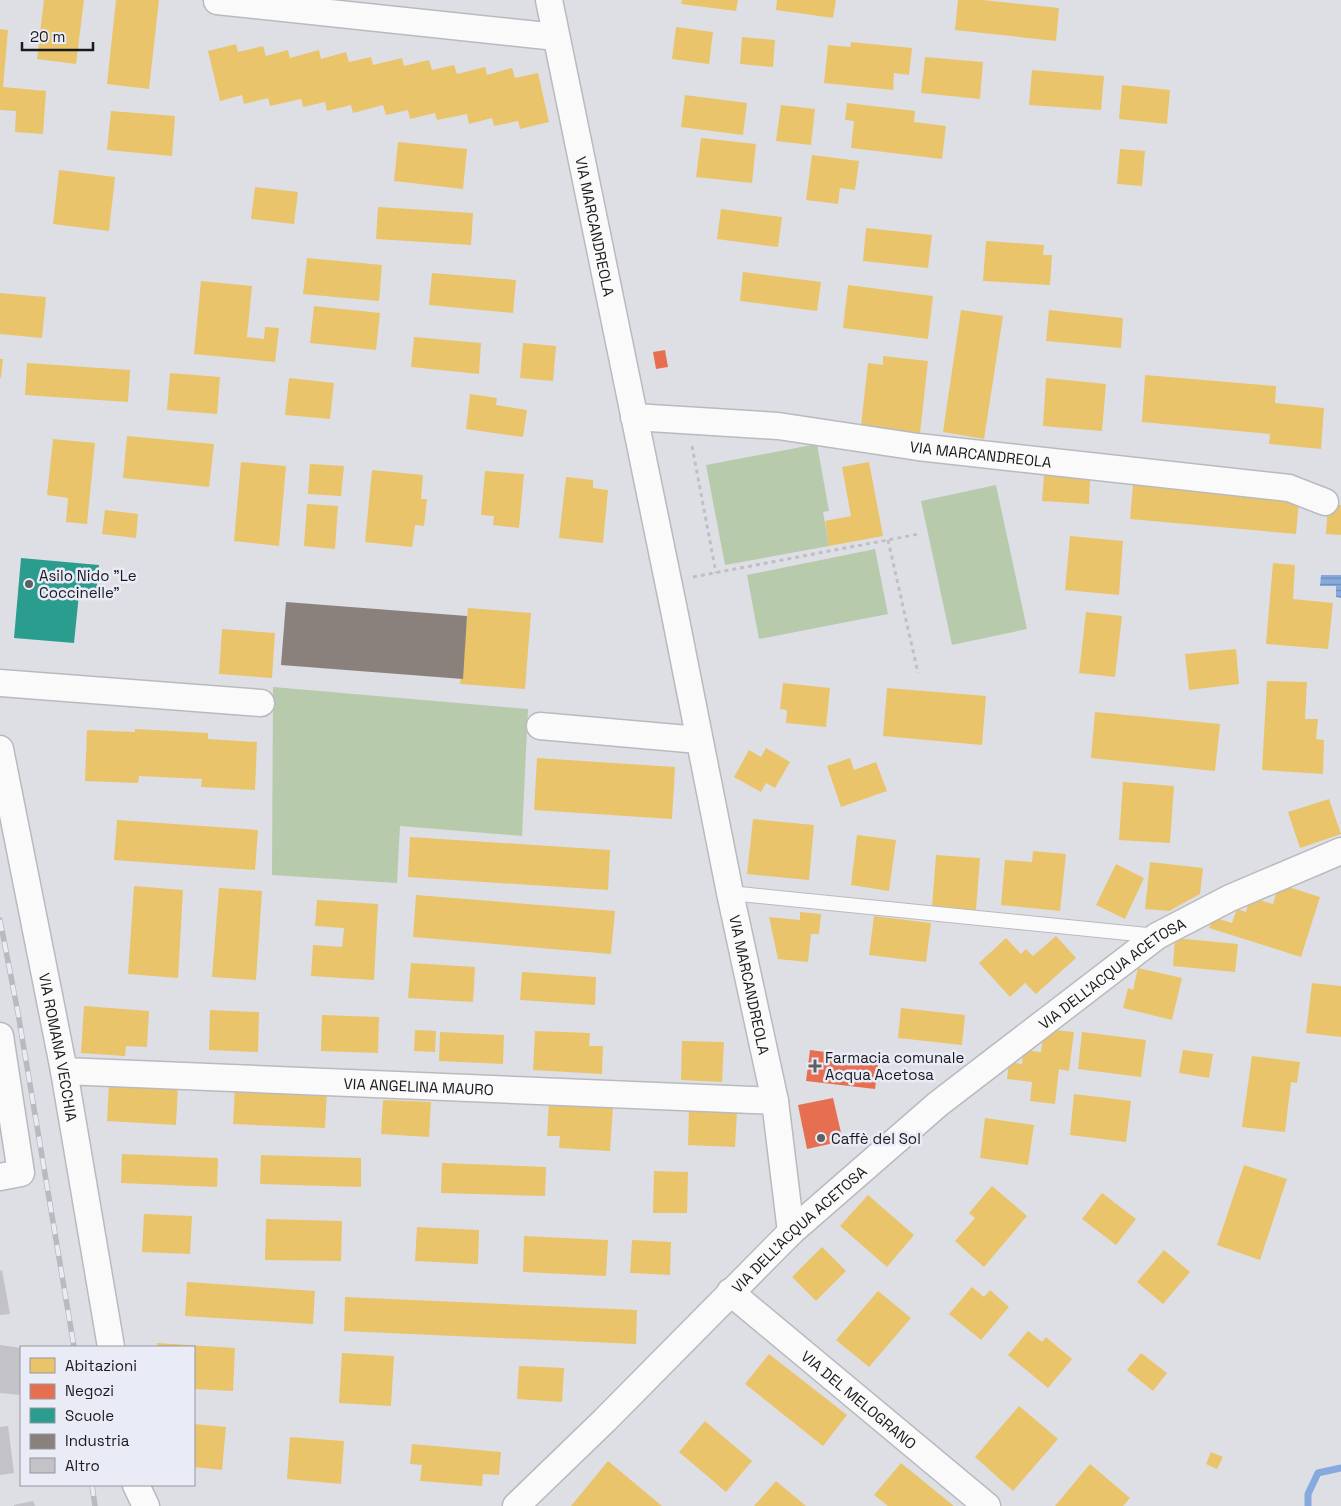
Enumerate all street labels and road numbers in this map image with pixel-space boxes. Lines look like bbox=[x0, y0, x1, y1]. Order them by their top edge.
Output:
street label: VIA MARCANDREOLA bbox=[572, 155, 619, 299]
street label: VIA MARCANDREOLA bbox=[909, 436, 1053, 471]
street label: VIA MARCANDREOLA bbox=[725, 913, 774, 1057]
street label: VIA DELL'ACQUA ACETOSA bbox=[1035, 913, 1189, 1033]
street label: VIA ROMANA VECCHIA bbox=[35, 971, 82, 1124]
street label: VIA ANGELINA MAURO bbox=[343, 1073, 494, 1099]
street label: VIA DELL'ACQUA ACETOSA bbox=[727, 1161, 871, 1296]
street label: VIA DEL MELOGRANO bbox=[798, 1346, 921, 1453]

